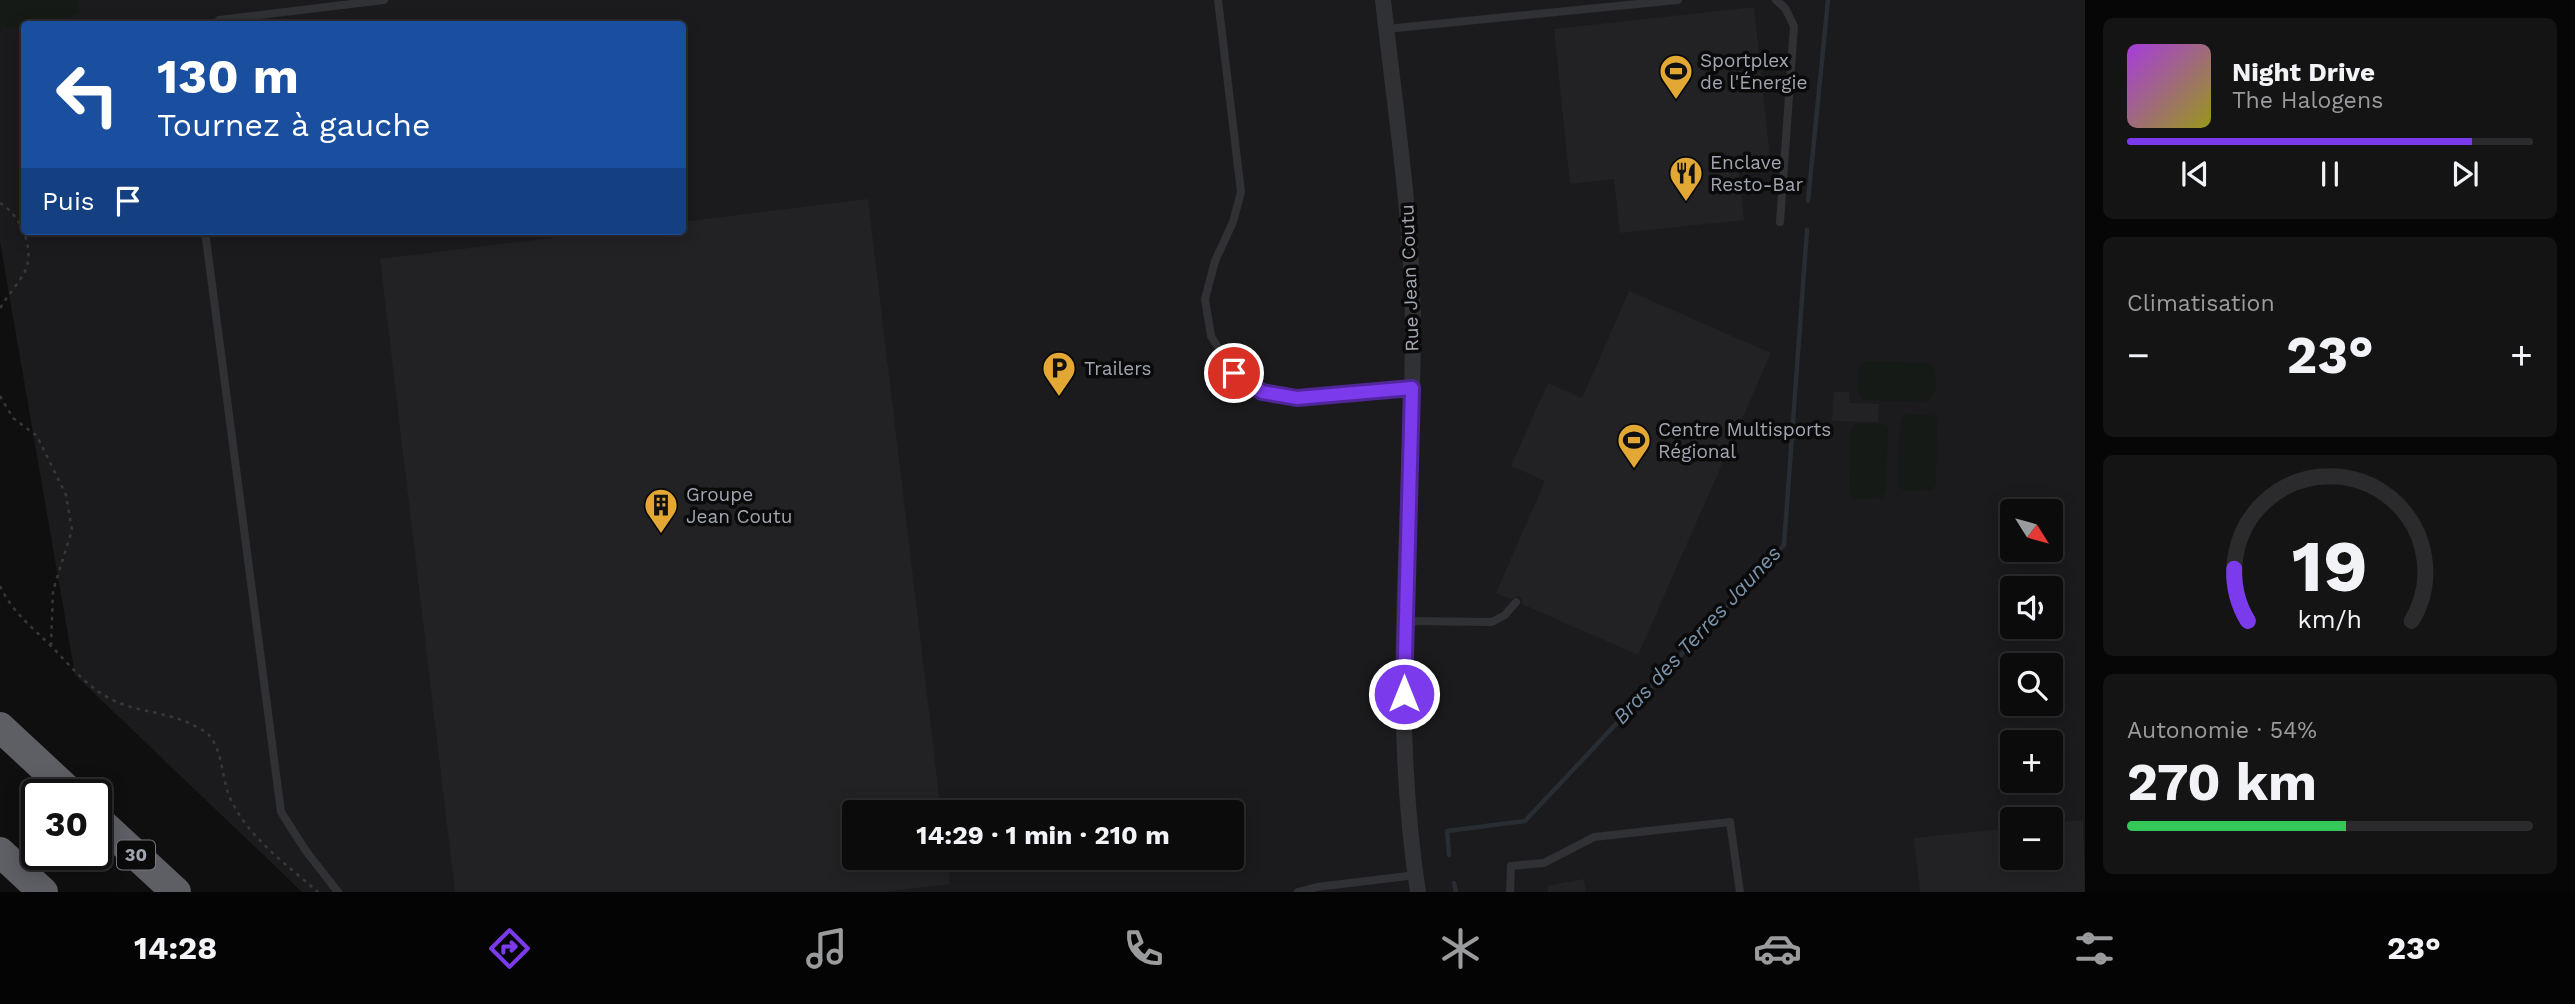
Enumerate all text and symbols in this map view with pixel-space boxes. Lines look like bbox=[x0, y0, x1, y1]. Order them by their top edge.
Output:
text: 130 m bbox=[157, 47, 299, 105]
icon: left bbox=[42, 49, 133, 140]
place label: Sportplex de l'Énergie bbox=[1700, 49, 1807, 94]
sports icon: Sportplex de l'Énergie bbox=[1657, 52, 1695, 101]
text: Night Drive bbox=[2232, 57, 2375, 87]
text: The Halogens bbox=[2232, 87, 2383, 114]
text: Tournez à gauche bbox=[157, 106, 430, 144]
place label: Enclave Resto-Bar bbox=[1710, 151, 1804, 196]
restaurant icon: Enclave Resto-Bar bbox=[1667, 154, 1705, 203]
icon: previous bbox=[2176, 155, 2214, 193]
icon: pause bbox=[2311, 155, 2349, 193]
icon: next bbox=[2446, 155, 2484, 193]
icon: arrive bbox=[109, 182, 147, 220]
text: Puis bbox=[42, 186, 95, 216]
street label: Rue Jean Coutu bbox=[1395, 204, 1424, 352]
text: Climatisation bbox=[2127, 290, 2275, 317]
text: 23° bbox=[2286, 325, 2374, 386]
text: − bbox=[2127, 333, 2150, 377]
text: + bbox=[2510, 333, 2533, 377]
pin bbox=[1204, 343, 1264, 403]
parking icon: Trailers bbox=[1040, 349, 1078, 398]
icon: arrive bbox=[1215, 354, 1253, 392]
place label: Trailers bbox=[1084, 357, 1152, 380]
place label: Centre Multisports Régional bbox=[1658, 418, 1831, 463]
sports icon: Centre Multisports Régional bbox=[1615, 421, 1653, 470]
place label: Groupe Jean Coutu bbox=[686, 483, 792, 528]
building icon: Groupe Jean Coutu bbox=[642, 486, 680, 535]
north arrow bbox=[2000, 499, 2063, 562]
map controls bbox=[2000, 499, 2063, 870]
text: 19 bbox=[2292, 524, 2368, 610]
water label: Bras des Terres Jaunes bbox=[1608, 540, 1786, 729]
button: sound bbox=[2000, 576, 2063, 639]
text: km/h bbox=[2298, 605, 2362, 634]
button: search bbox=[2000, 653, 2063, 716]
position arrow bbox=[1367, 657, 1441, 731]
text: Autonomie · 54% bbox=[2127, 717, 2317, 744]
button: + bbox=[2000, 730, 2063, 793]
text: 270 km bbox=[2127, 752, 2317, 813]
speed limit sign: 30 bbox=[21, 779, 112, 870]
button: − bbox=[2000, 807, 2063, 870]
text: 14:29 · 1 min · 210 m bbox=[916, 820, 1170, 850]
road number: 30 bbox=[117, 840, 155, 870]
icon: directions bbox=[485, 924, 534, 973]
icon: music bbox=[802, 924, 851, 973]
icon: phone bbox=[1119, 924, 1168, 973]
icon: climate bbox=[1436, 924, 1485, 973]
icon: car bbox=[1753, 924, 1802, 973]
icon: filters bbox=[2070, 924, 2119, 973]
text: 14:28 bbox=[134, 929, 217, 967]
text: 23° bbox=[2387, 929, 2441, 967]

